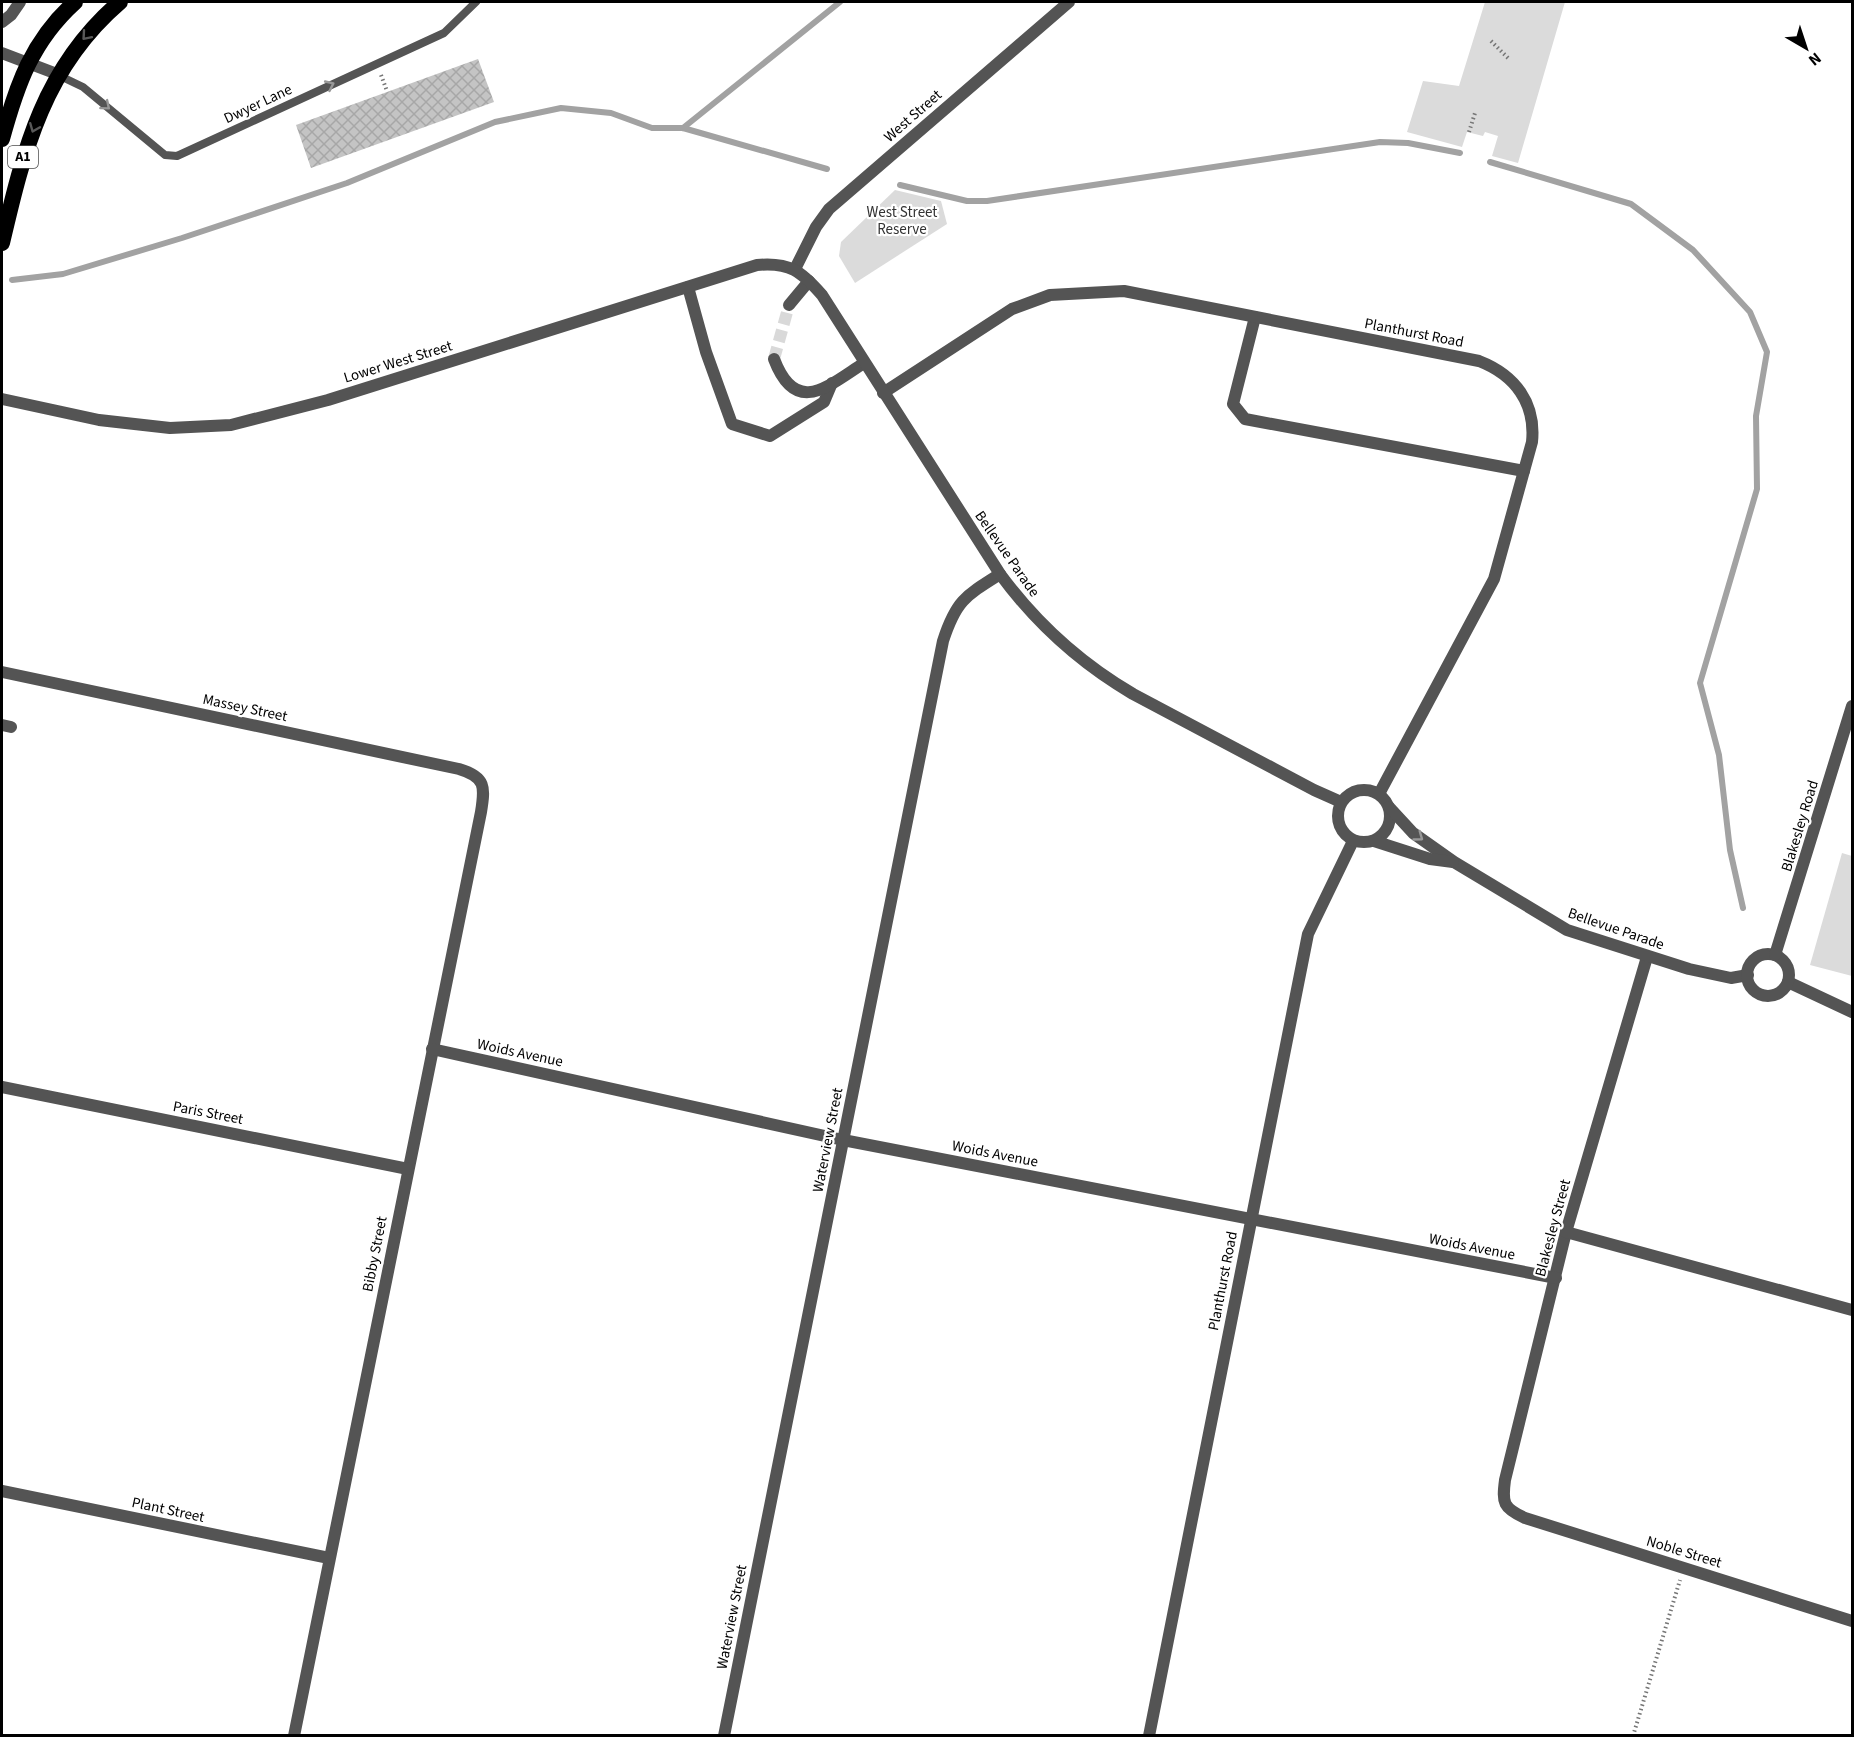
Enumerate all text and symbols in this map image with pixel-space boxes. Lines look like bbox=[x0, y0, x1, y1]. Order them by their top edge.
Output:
north arrow bbox=[1776, 18, 1836, 78]
one-way arrow bbox=[83, 29, 94, 40]
text: N bbox=[1804, 47, 1826, 71]
street label: Dwyer Lane bbox=[220, 79, 296, 129]
one-way arrow bbox=[323, 81, 334, 93]
street label: West Street bbox=[879, 85, 947, 147]
one-way arrow bbox=[99, 98, 110, 109]
one-way arrow bbox=[29, 122, 41, 133]
road number: A1 bbox=[8, 146, 38, 168]
park label: West Street Reserve bbox=[867, 202, 937, 240]
street label: Planthurst Road bbox=[1362, 313, 1466, 353]
street label: Lower West Street bbox=[341, 336, 455, 388]
street label: Bellevue Parade bbox=[970, 507, 1044, 601]
street label: Massey Street bbox=[201, 689, 289, 727]
street label: Blakesley Road bbox=[1776, 778, 1824, 874]
one-way arrow bbox=[1413, 830, 1424, 841]
street label: Bellevue Parade bbox=[1565, 903, 1667, 955]
street label: Woids Avenue bbox=[475, 1034, 565, 1072]
street label: Waterview Street bbox=[808, 1086, 848, 1194]
street label: Paris Street bbox=[171, 1096, 245, 1130]
street label: Woids Avenue bbox=[950, 1135, 1040, 1173]
street label: Blakesley Street bbox=[1530, 1177, 1576, 1279]
street label: Bibby Street bbox=[357, 1214, 393, 1294]
street label: Woids Avenue bbox=[1427, 1228, 1517, 1266]
street label: Planthurst Road bbox=[1203, 1229, 1243, 1333]
street label: Plant Street bbox=[130, 1492, 206, 1528]
street label: Noble Street bbox=[1644, 1531, 1724, 1573]
street label: Waterview Street bbox=[712, 1563, 752, 1671]

